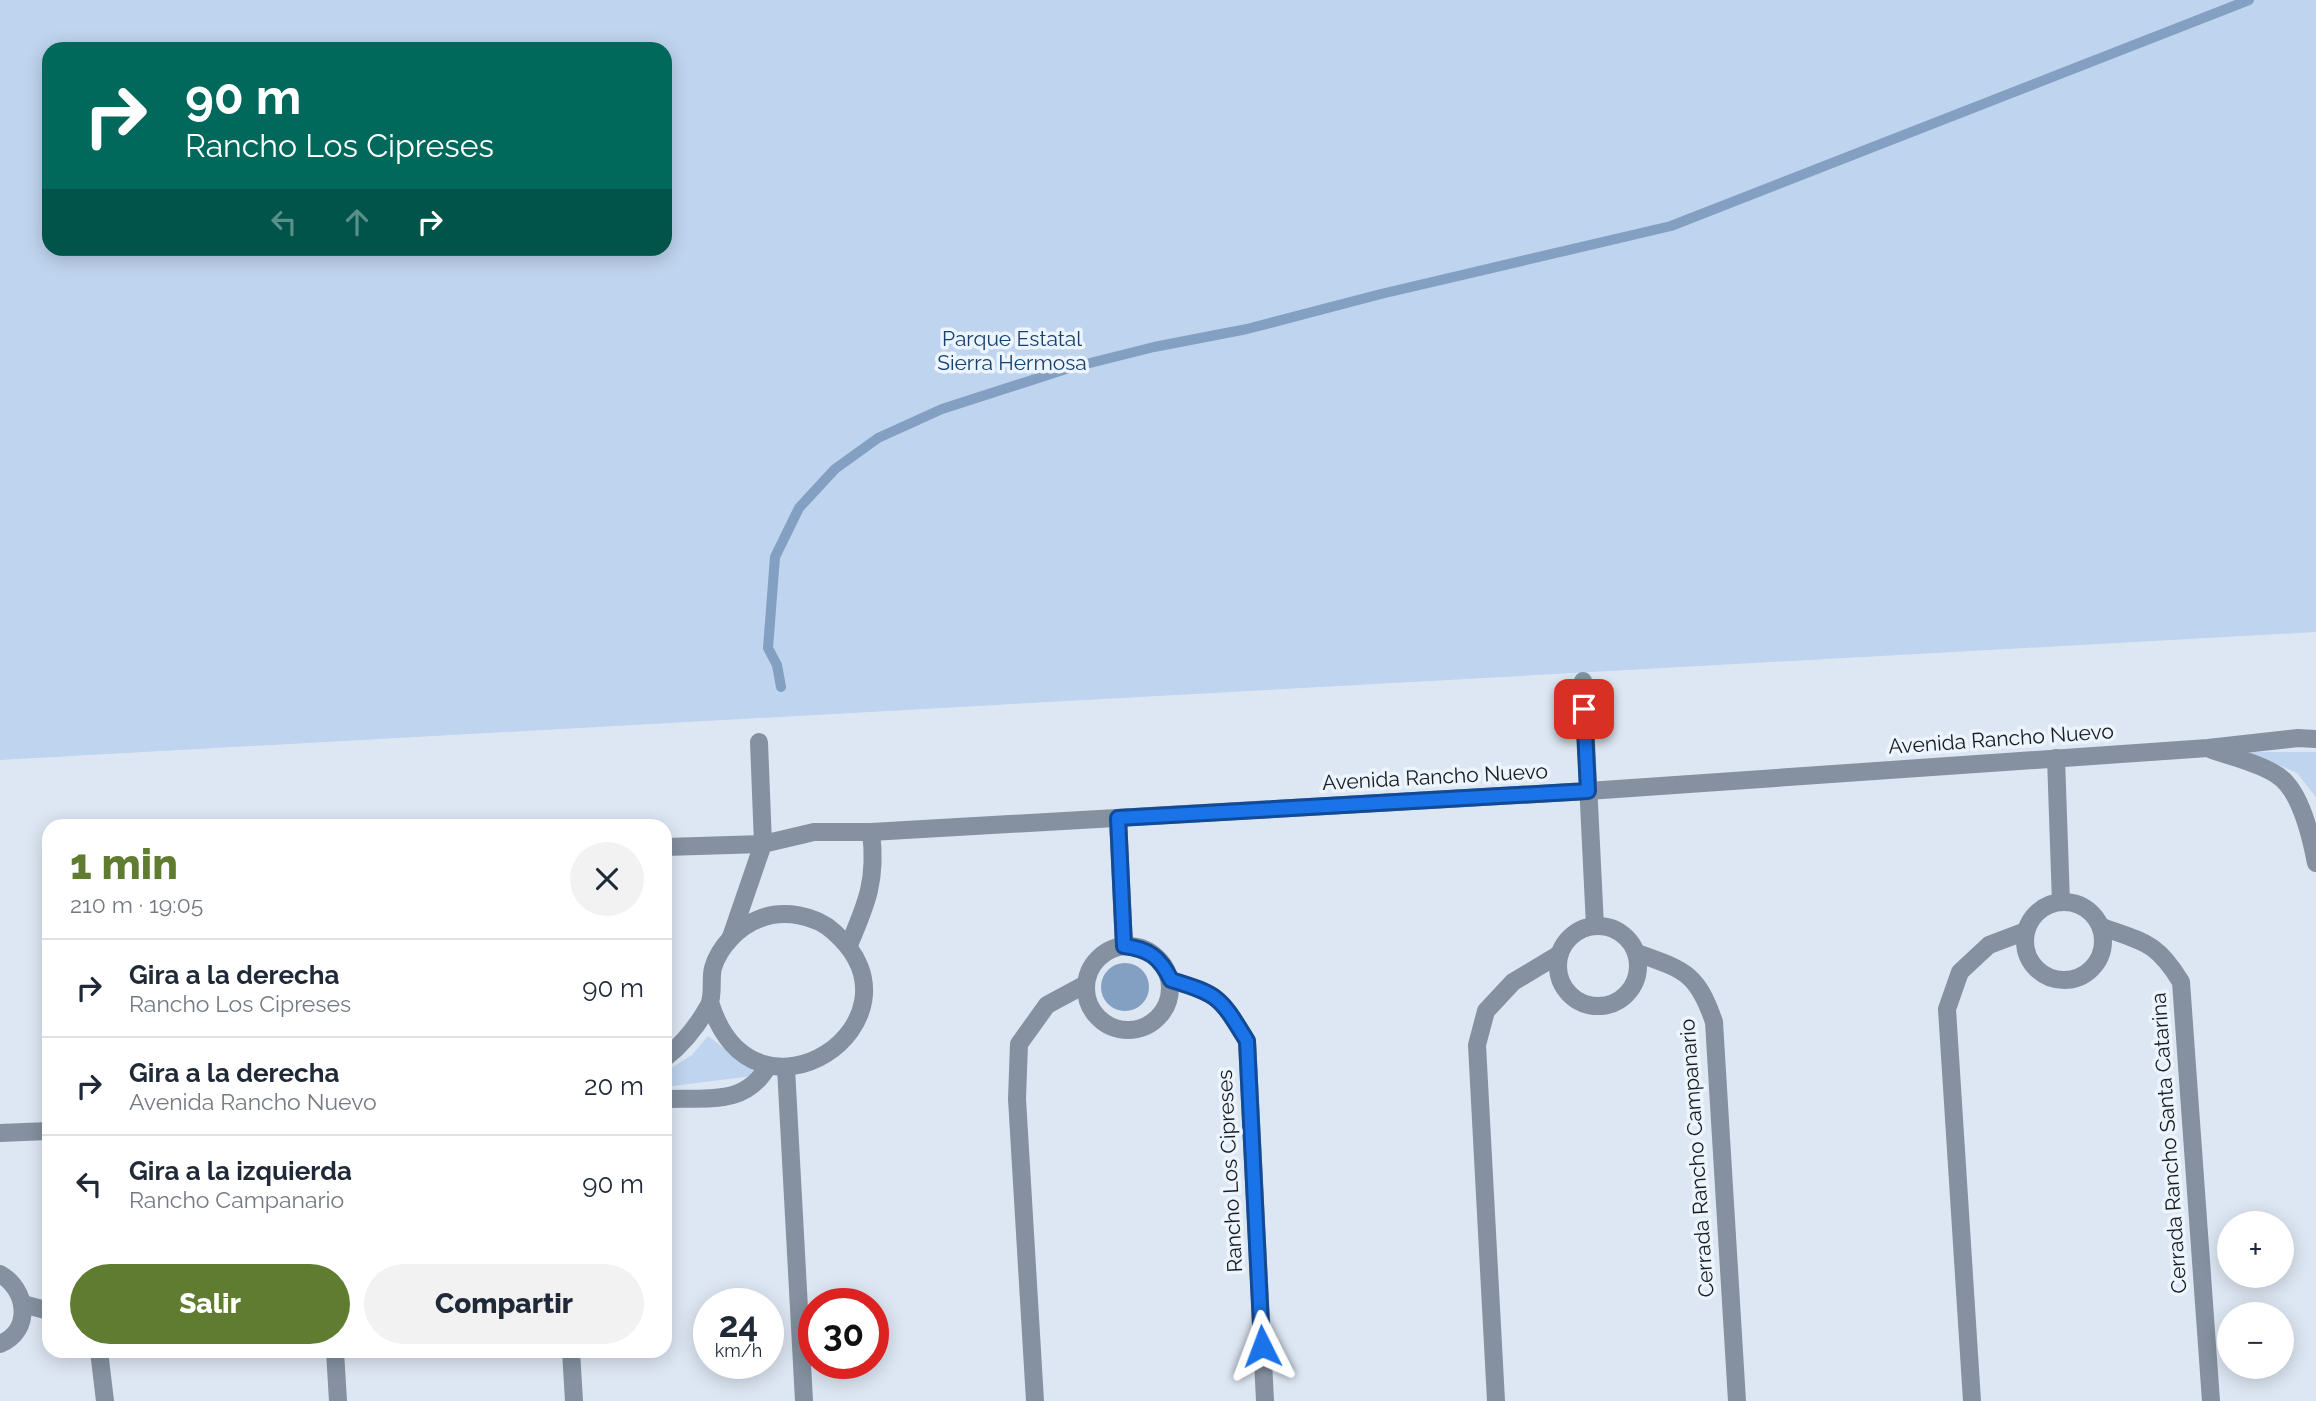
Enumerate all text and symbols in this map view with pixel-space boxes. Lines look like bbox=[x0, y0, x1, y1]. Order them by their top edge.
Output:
text: 90 m bbox=[185, 68, 301, 125]
icon: right bbox=[70, 70, 161, 161]
text: Rancho Los Cipreses bbox=[185, 127, 494, 164]
icon: left bbox=[265, 203, 303, 241]
icon: ahead bbox=[338, 203, 376, 241]
icon: right bbox=[411, 203, 449, 241]
park label: Parque Estatal Sierra Hermosa bbox=[937, 326, 1087, 375]
pin bbox=[1554, 679, 1614, 739]
icon: arrive bbox=[1565, 690, 1603, 728]
street label: Avenida Rancho Nuevo bbox=[1887, 718, 2115, 759]
street label: Avenida Rancho Nuevo bbox=[1321, 758, 1549, 795]
text: 1 min bbox=[70, 840, 178, 889]
button: close bbox=[570, 842, 644, 916]
text: 210 m · 19:05 bbox=[70, 891, 203, 918]
text: Gira a la derecha bbox=[129, 960, 339, 990]
icon: right bbox=[70, 969, 108, 1007]
text: 90 m bbox=[582, 973, 644, 1003]
text: Rancho Los Cipreses bbox=[129, 990, 351, 1017]
street label: Cerrada Rancho Santa Catarina bbox=[2146, 992, 2191, 1294]
street label: Cerrada Rancho Campanario bbox=[1674, 1018, 1719, 1298]
text: Gira a la derecha bbox=[129, 1058, 339, 1088]
icon: right bbox=[70, 1067, 108, 1105]
street label: Rancho Los Cipreses bbox=[1212, 1069, 1247, 1273]
text: 20 m bbox=[584, 1071, 644, 1101]
text: Avenida Rancho Nuevo bbox=[129, 1088, 377, 1115]
text: Gira a la izquierda bbox=[129, 1156, 352, 1186]
icon: left bbox=[70, 1165, 108, 1203]
text: 90 m bbox=[582, 1169, 644, 1199]
text: Rancho Campanario bbox=[129, 1186, 344, 1213]
map controls bbox=[2217, 1211, 2294, 1379]
button: + bbox=[2217, 1211, 2294, 1288]
button: Salir bbox=[70, 1264, 350, 1344]
button: Compartir bbox=[364, 1264, 644, 1344]
speed limit sign: 30 bbox=[798, 1288, 889, 1379]
button: − bbox=[2217, 1302, 2294, 1379]
text: 24 bbox=[719, 1304, 758, 1345]
position arrow bbox=[1225, 1309, 1299, 1383]
text: km/h bbox=[715, 1340, 762, 1361]

